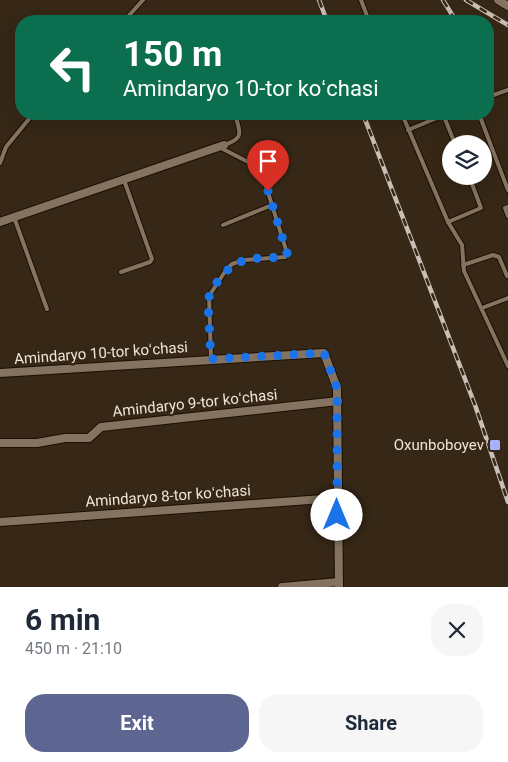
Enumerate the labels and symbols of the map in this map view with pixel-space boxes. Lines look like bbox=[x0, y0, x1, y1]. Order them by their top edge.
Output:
pin bbox=[247, 140, 289, 191]
street label: Amindaryo 10-tor koʻchasi bbox=[13, 338, 189, 368]
street label: Amindaryo 9-tor koʻchasi bbox=[112, 385, 278, 421]
place label: Oxunboboyev bbox=[394, 436, 484, 454]
marker: Oxunboboyev bbox=[488, 438, 502, 452]
street label: Amindaryo 8-tor koʻchasi bbox=[85, 481, 251, 511]
position arrow bbox=[310, 488, 362, 540]

